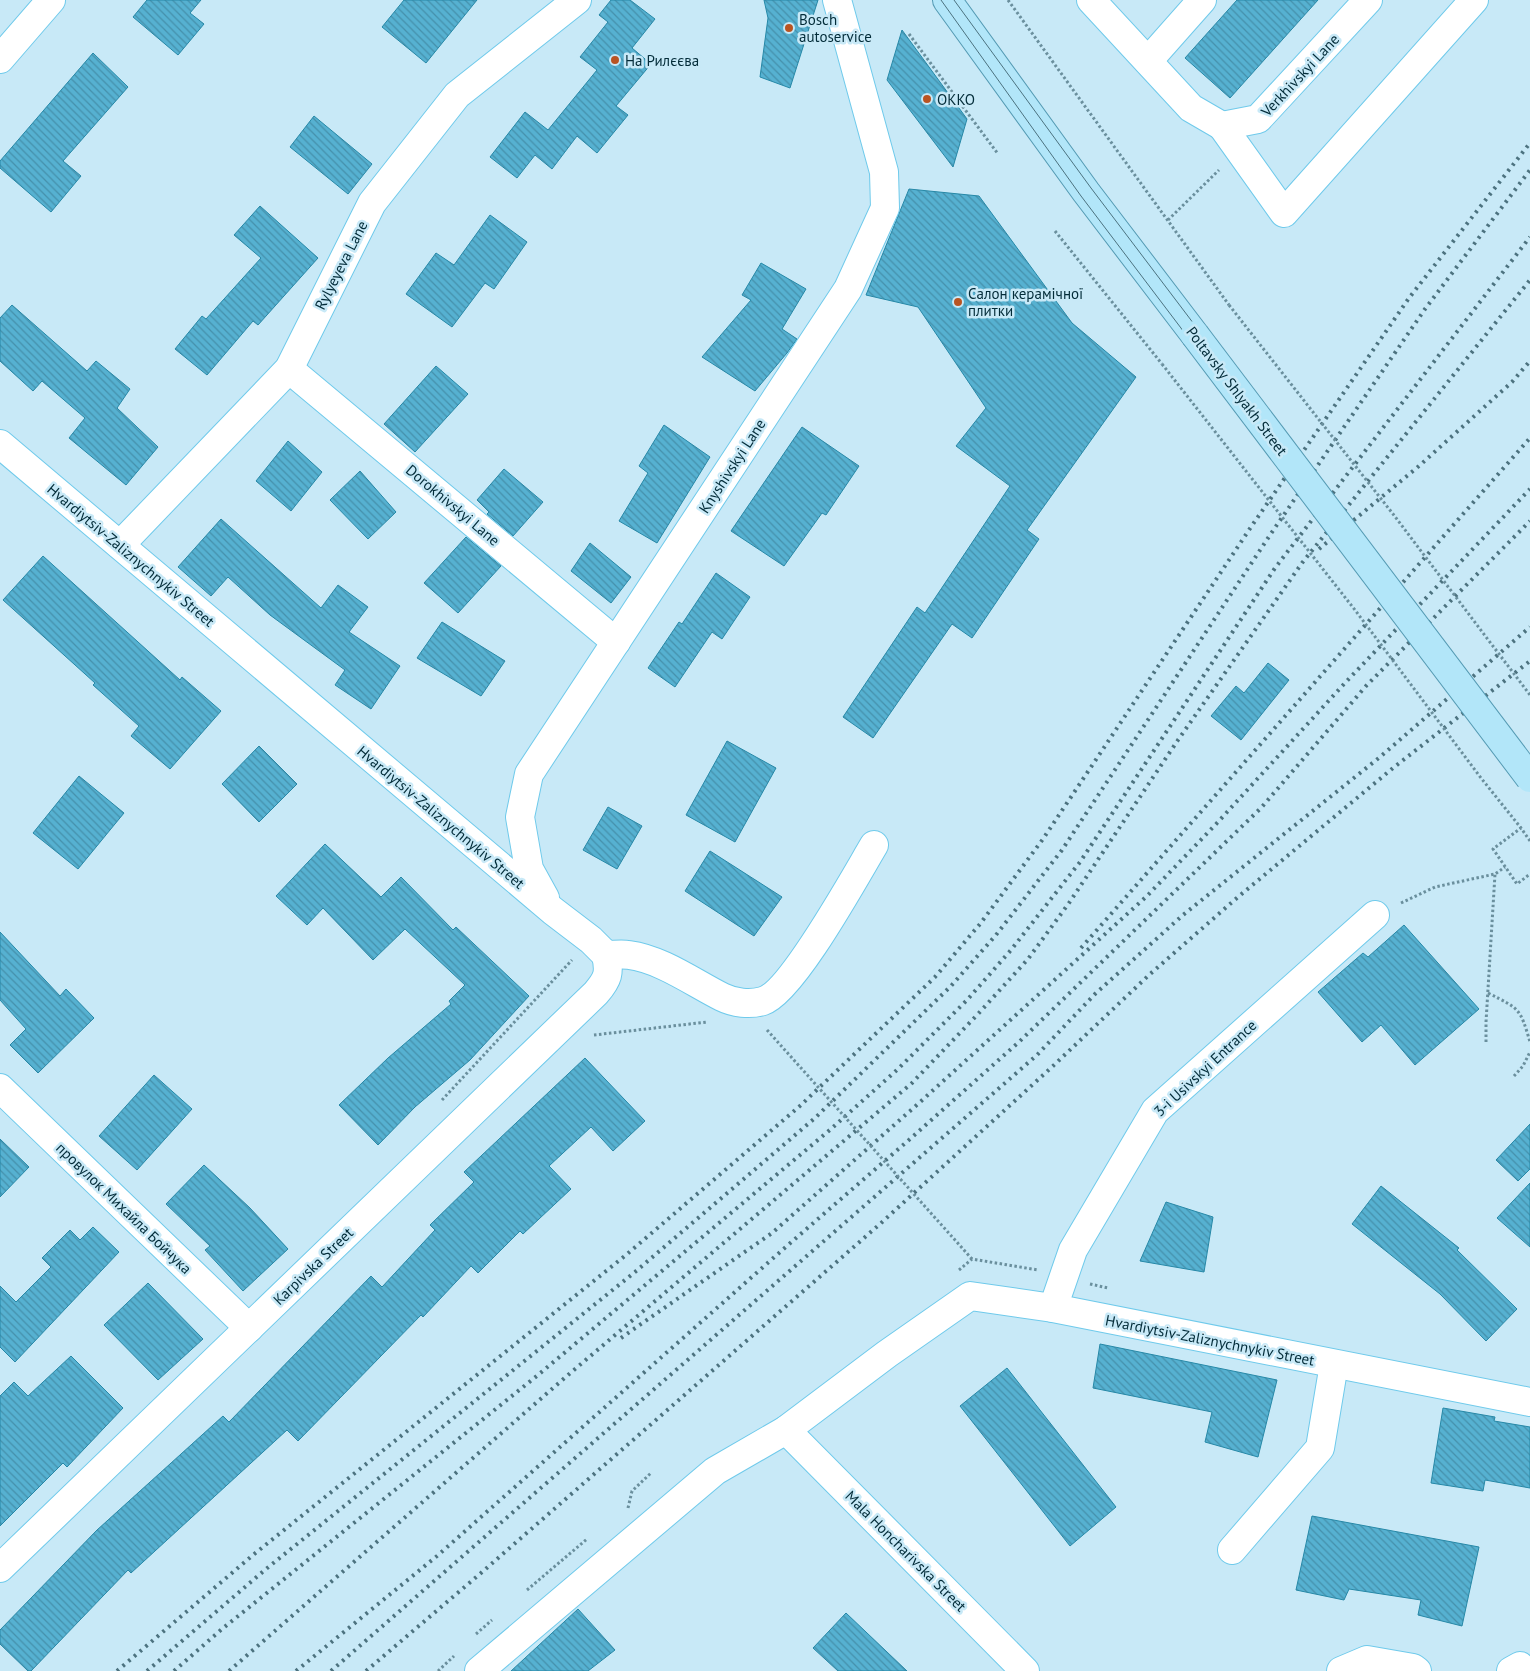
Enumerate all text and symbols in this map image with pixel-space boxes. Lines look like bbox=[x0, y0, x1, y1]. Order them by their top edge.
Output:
place label: Bosch autoservice bbox=[799, 10, 872, 46]
marker: Bosch autoservice bbox=[783, 22, 795, 34]
street label: Verkhivskyi Lane bbox=[1256, 30, 1343, 121]
place label: На Рилєєва bbox=[625, 51, 699, 70]
marker: На Рилєєва bbox=[609, 54, 621, 66]
place label: OKKO bbox=[937, 90, 975, 109]
marker: OKKO bbox=[921, 93, 933, 105]
street label: Rylyeyeva Lane bbox=[310, 217, 372, 313]
place label: Салон керамічної плитки bbox=[968, 284, 1083, 320]
marker: Салон керамічної плитки bbox=[952, 296, 964, 308]
street label: Poltavsky Shlyakh Street bbox=[1182, 323, 1292, 459]
street label: Knyshivskyi Lane bbox=[694, 415, 770, 517]
street label: Dorokhivskyi Lane bbox=[402, 460, 504, 550]
street label: Hvardiytsiv-Zaliznychnykiv Street bbox=[43, 479, 219, 631]
street label: Hvardiytsiv-Zaliznychnykiv Street bbox=[353, 741, 529, 893]
street label: 3-i Usivskyi Entrance bbox=[1150, 1016, 1260, 1120]
street label: провулок Михайла Бойчука bbox=[52, 1138, 196, 1278]
street label: Karpivska Street bbox=[269, 1223, 357, 1309]
street label: Hvardiytsiv-Zaliznychnykiv Street bbox=[1104, 1310, 1316, 1370]
street label: Mala Honcharivska Street bbox=[841, 1486, 971, 1616]

